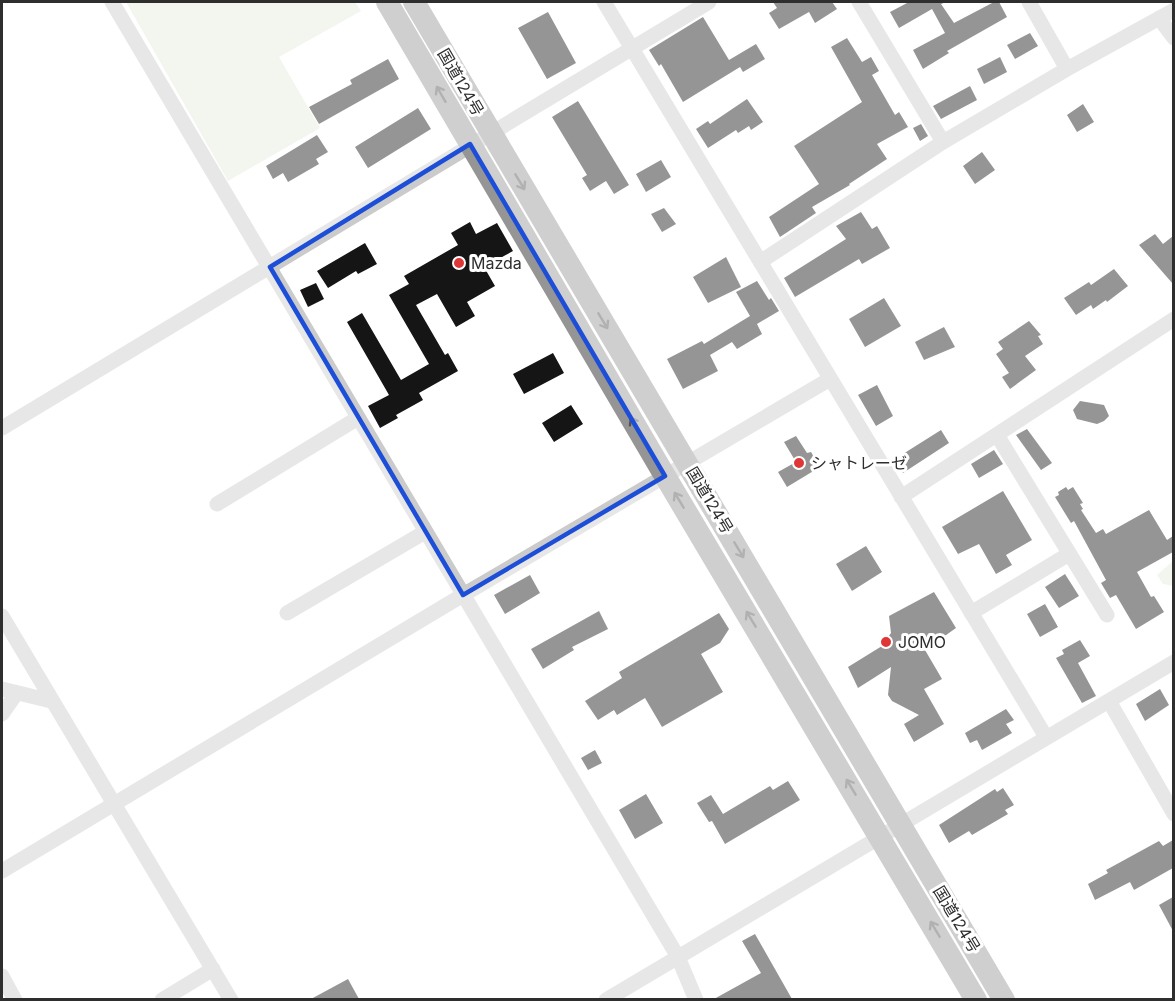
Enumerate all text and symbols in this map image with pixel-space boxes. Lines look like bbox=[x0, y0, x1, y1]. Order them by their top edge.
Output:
street label: 国道124号 bbox=[434, 45, 488, 119]
one-way arrow bbox=[435, 86, 447, 103]
one-way arrow bbox=[515, 173, 527, 190]
place label: Mazda bbox=[471, 253, 522, 273]
marker: Mazda bbox=[452, 256, 466, 270]
one-way arrow bbox=[598, 312, 610, 329]
one-way arrow bbox=[629, 417, 641, 434]
place label: シャトレーゼ bbox=[811, 453, 907, 473]
marker: シャトレーゼ bbox=[792, 456, 806, 470]
street label: 国道124号 bbox=[682, 463, 738, 537]
one-way arrow bbox=[673, 492, 685, 509]
one-way arrow bbox=[733, 541, 745, 558]
one-way arrow bbox=[744, 611, 756, 628]
place label: JOMO bbox=[898, 632, 946, 652]
marker: JOMO bbox=[879, 635, 893, 649]
one-way arrow bbox=[844, 779, 856, 796]
street label: 国道124号 bbox=[929, 882, 985, 956]
one-way arrow bbox=[929, 921, 941, 938]

